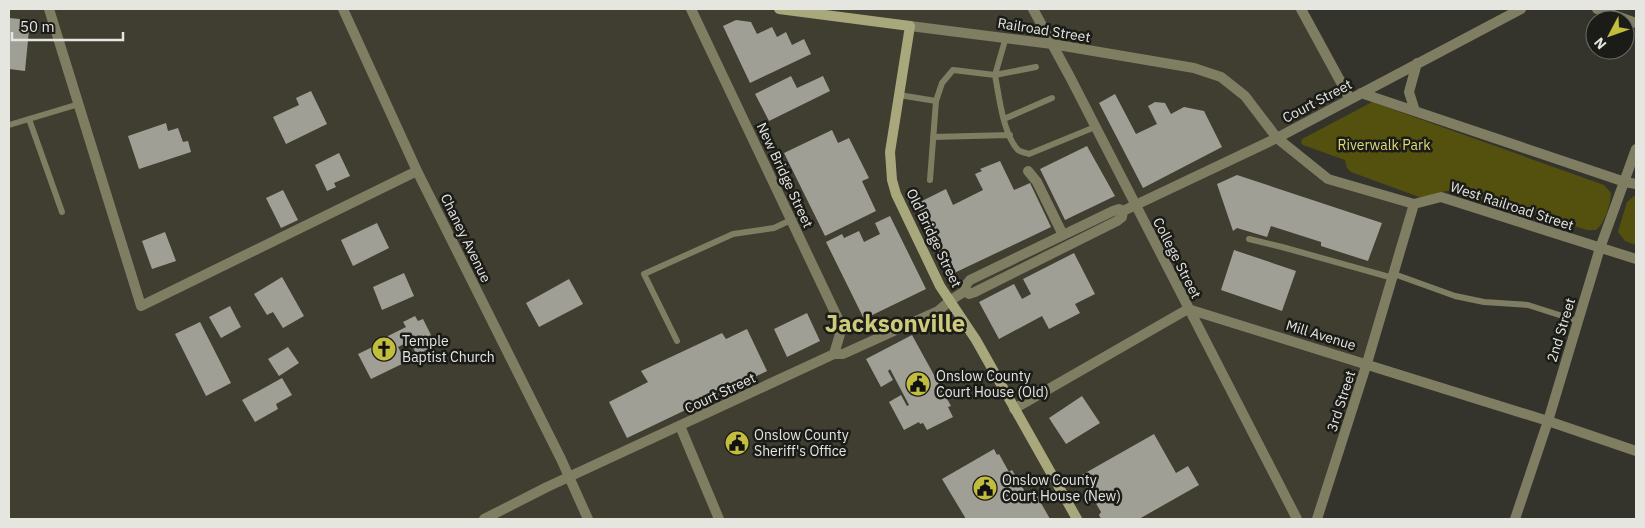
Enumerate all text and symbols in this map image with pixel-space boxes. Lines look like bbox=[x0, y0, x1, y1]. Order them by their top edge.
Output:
scale bar bbox=[12, 10, 124, 42]
north arrow bbox=[1585, 10, 1635, 60]
street label: Railroad Street bbox=[996, 14, 1092, 46]
text: 50 m bbox=[20, 17, 55, 36]
text: N bbox=[1590, 34, 1610, 53]
street label: Court Street bbox=[1279, 75, 1355, 127]
street label: New Bridge Street bbox=[753, 119, 817, 231]
park label: Riverwalk Park bbox=[1337, 136, 1431, 154]
street label: West Railroad Street bbox=[1448, 178, 1576, 234]
street label: Old Bridge Street bbox=[902, 186, 966, 290]
street label: Chaney Avenue bbox=[437, 191, 495, 286]
street label: College Street bbox=[1149, 215, 1205, 302]
street label: 2nd Street bbox=[1543, 296, 1579, 364]
district label: Jacksonville bbox=[825, 307, 965, 339]
street label: Mill Avenue bbox=[1284, 316, 1359, 354]
place label: Temple Baptist Church bbox=[402, 332, 495, 366]
church icon: Temple Baptist Church bbox=[371, 336, 397, 362]
place label: Onslow County Court House (Old) bbox=[936, 367, 1049, 401]
street label: 3rd Street bbox=[1323, 368, 1359, 434]
street label: Court Street bbox=[682, 369, 758, 417]
public building icon: Onslow County Court House (Old) bbox=[905, 371, 931, 397]
place label: Onslow County Sheriff's Office bbox=[754, 426, 849, 460]
public building icon: Onslow County Sheriff's Office bbox=[724, 430, 750, 456]
place label: Onslow County Court House (New) bbox=[1002, 471, 1121, 505]
public building icon: Onslow County Court House (New) bbox=[972, 475, 998, 501]

